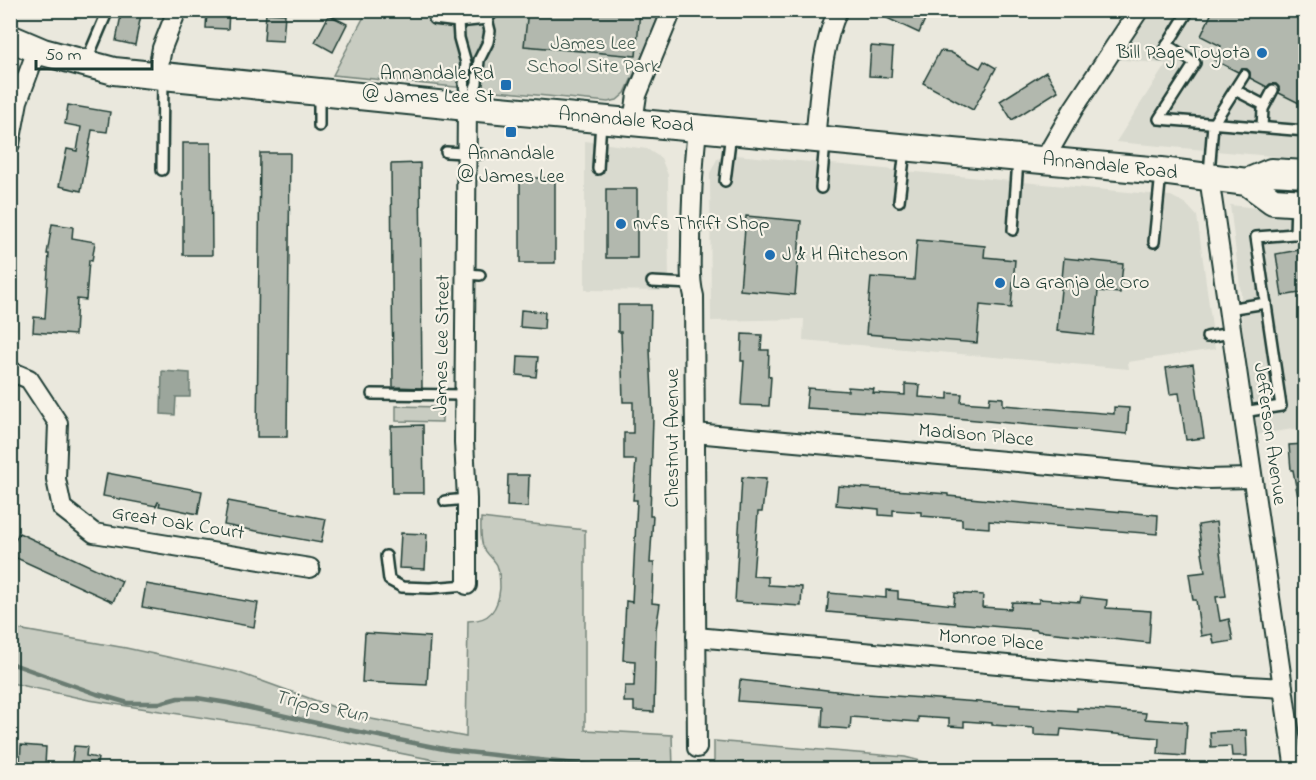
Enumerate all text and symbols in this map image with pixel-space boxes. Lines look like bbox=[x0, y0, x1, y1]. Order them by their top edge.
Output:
park label: James Lee School Site Park bbox=[526, 30, 660, 82]
scale bar bbox=[36, 33, 152, 71]
place label: Bill Page Toyota bbox=[1115, 39, 1250, 69]
text: 50 m bbox=[45, 43, 82, 69]
marker: Bill Page Toyota bbox=[1255, 46, 1269, 60]
place label: Annandale Rd @ James Lee St bbox=[363, 60, 494, 112]
marker: Annandale Rd @ James Lee St bbox=[499, 78, 513, 92]
street label: Annandale Road bbox=[557, 101, 695, 141]
marker: Annandale @ James Lee bbox=[504, 125, 518, 139]
place label: Annandale @ James Lee bbox=[458, 140, 564, 192]
street label: Annandale Road bbox=[1041, 145, 1179, 189]
place label: nvfs Thrift Shop bbox=[633, 210, 770, 239]
marker: nvfs Thrift Shop bbox=[614, 217, 628, 231]
place label: J & H Aitcheson bbox=[782, 241, 908, 270]
marker: J & H Aitcheson bbox=[763, 248, 777, 262]
place label: La Granja de Oro bbox=[1012, 269, 1149, 298]
street label: James Lee Street bbox=[427, 274, 459, 416]
marker: La Granja de Oro bbox=[993, 276, 1007, 290]
street label: Jefferson Avenue bbox=[1245, 361, 1293, 507]
street label: Chestnut Avenue bbox=[659, 368, 688, 508]
street label: Madison Place bbox=[917, 417, 1035, 455]
street label: Great Oak Court bbox=[110, 499, 247, 549]
street label: Monroe Place bbox=[937, 622, 1045, 660]
water label: Tripps Run bbox=[271, 682, 371, 732]

